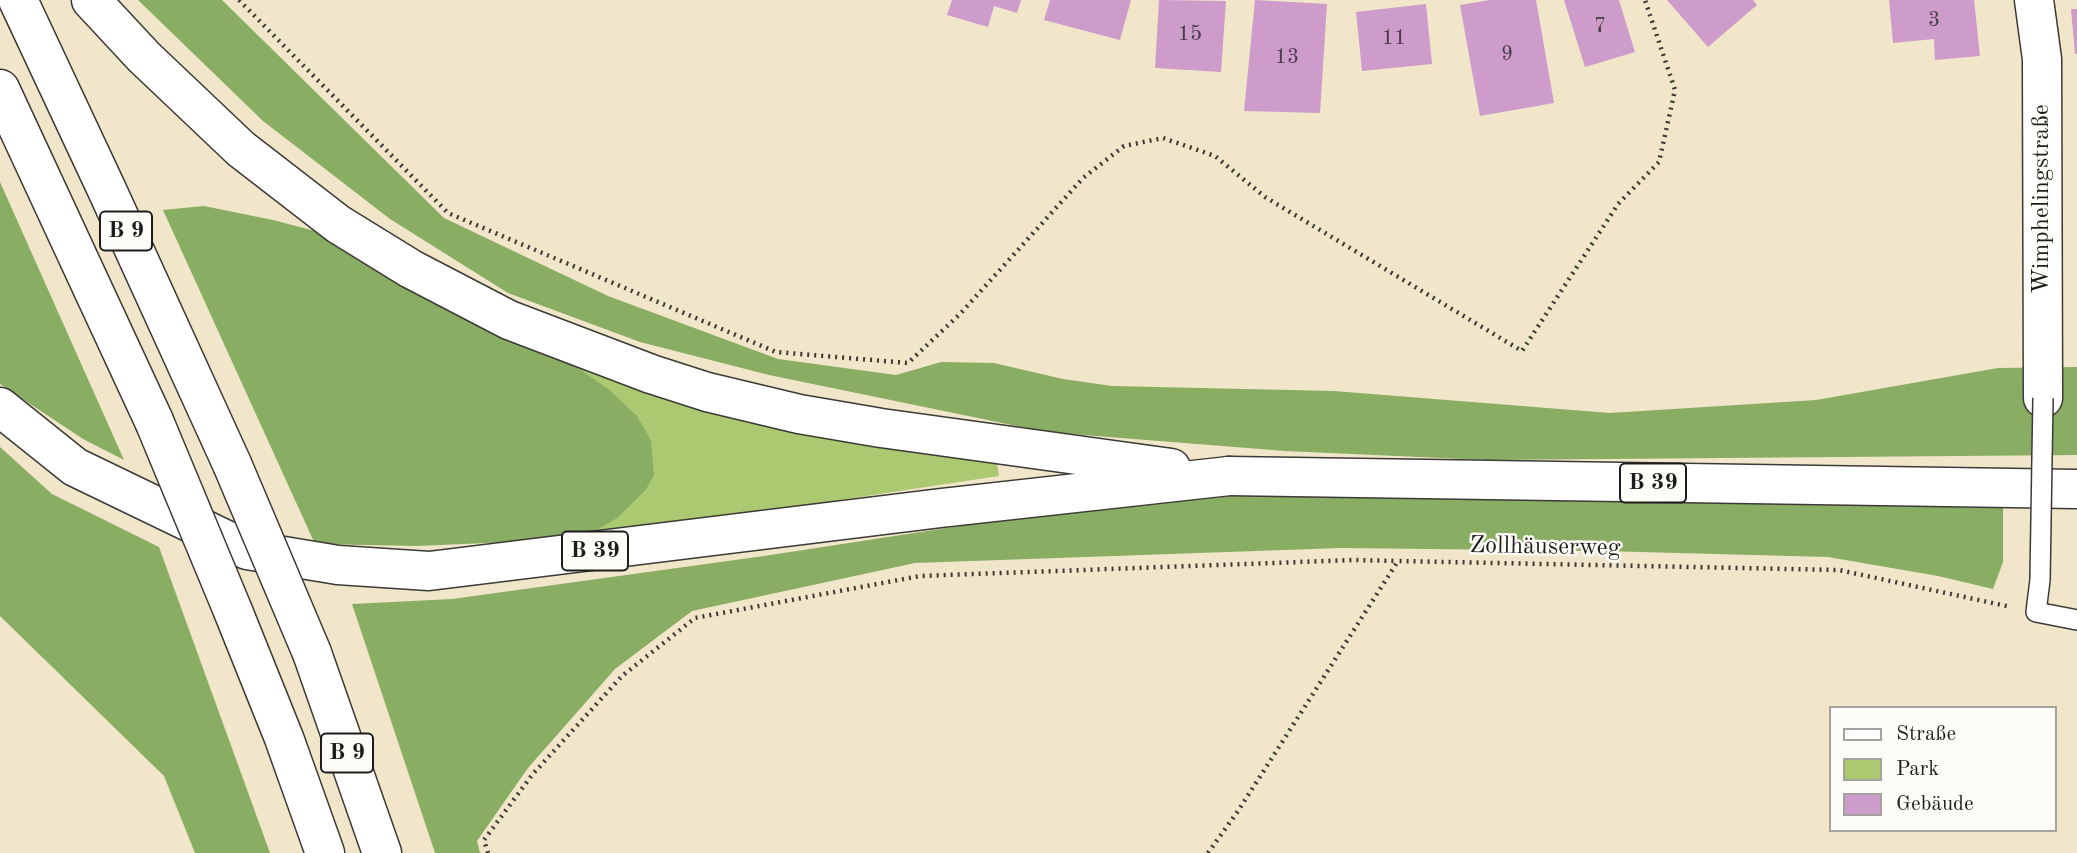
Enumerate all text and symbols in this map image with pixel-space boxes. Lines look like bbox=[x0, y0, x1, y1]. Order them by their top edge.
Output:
house number: 3 bbox=[1928, 7, 1940, 33]
house number: 7 bbox=[1594, 13, 1606, 39]
house number: 15 bbox=[1178, 21, 1202, 47]
house number: 11 bbox=[1382, 25, 1406, 51]
house number: 9 bbox=[1501, 41, 1513, 67]
house number: 13 bbox=[1275, 44, 1299, 70]
street label: Wimphelingstraße bbox=[2028, 104, 2056, 294]
road number: B 9 bbox=[100, 212, 152, 250]
road number: B 39 bbox=[1620, 463, 1686, 503]
road number: B 39 bbox=[562, 531, 628, 570]
street label: Zollhäuserweg bbox=[1469, 531, 1621, 563]
legend bbox=[1828, 706, 2056, 832]
text: Straße bbox=[1896, 724, 1956, 745]
road number: B 9 bbox=[321, 734, 373, 772]
text: Park bbox=[1896, 759, 1939, 780]
text: Gebäude bbox=[1896, 794, 1974, 815]

